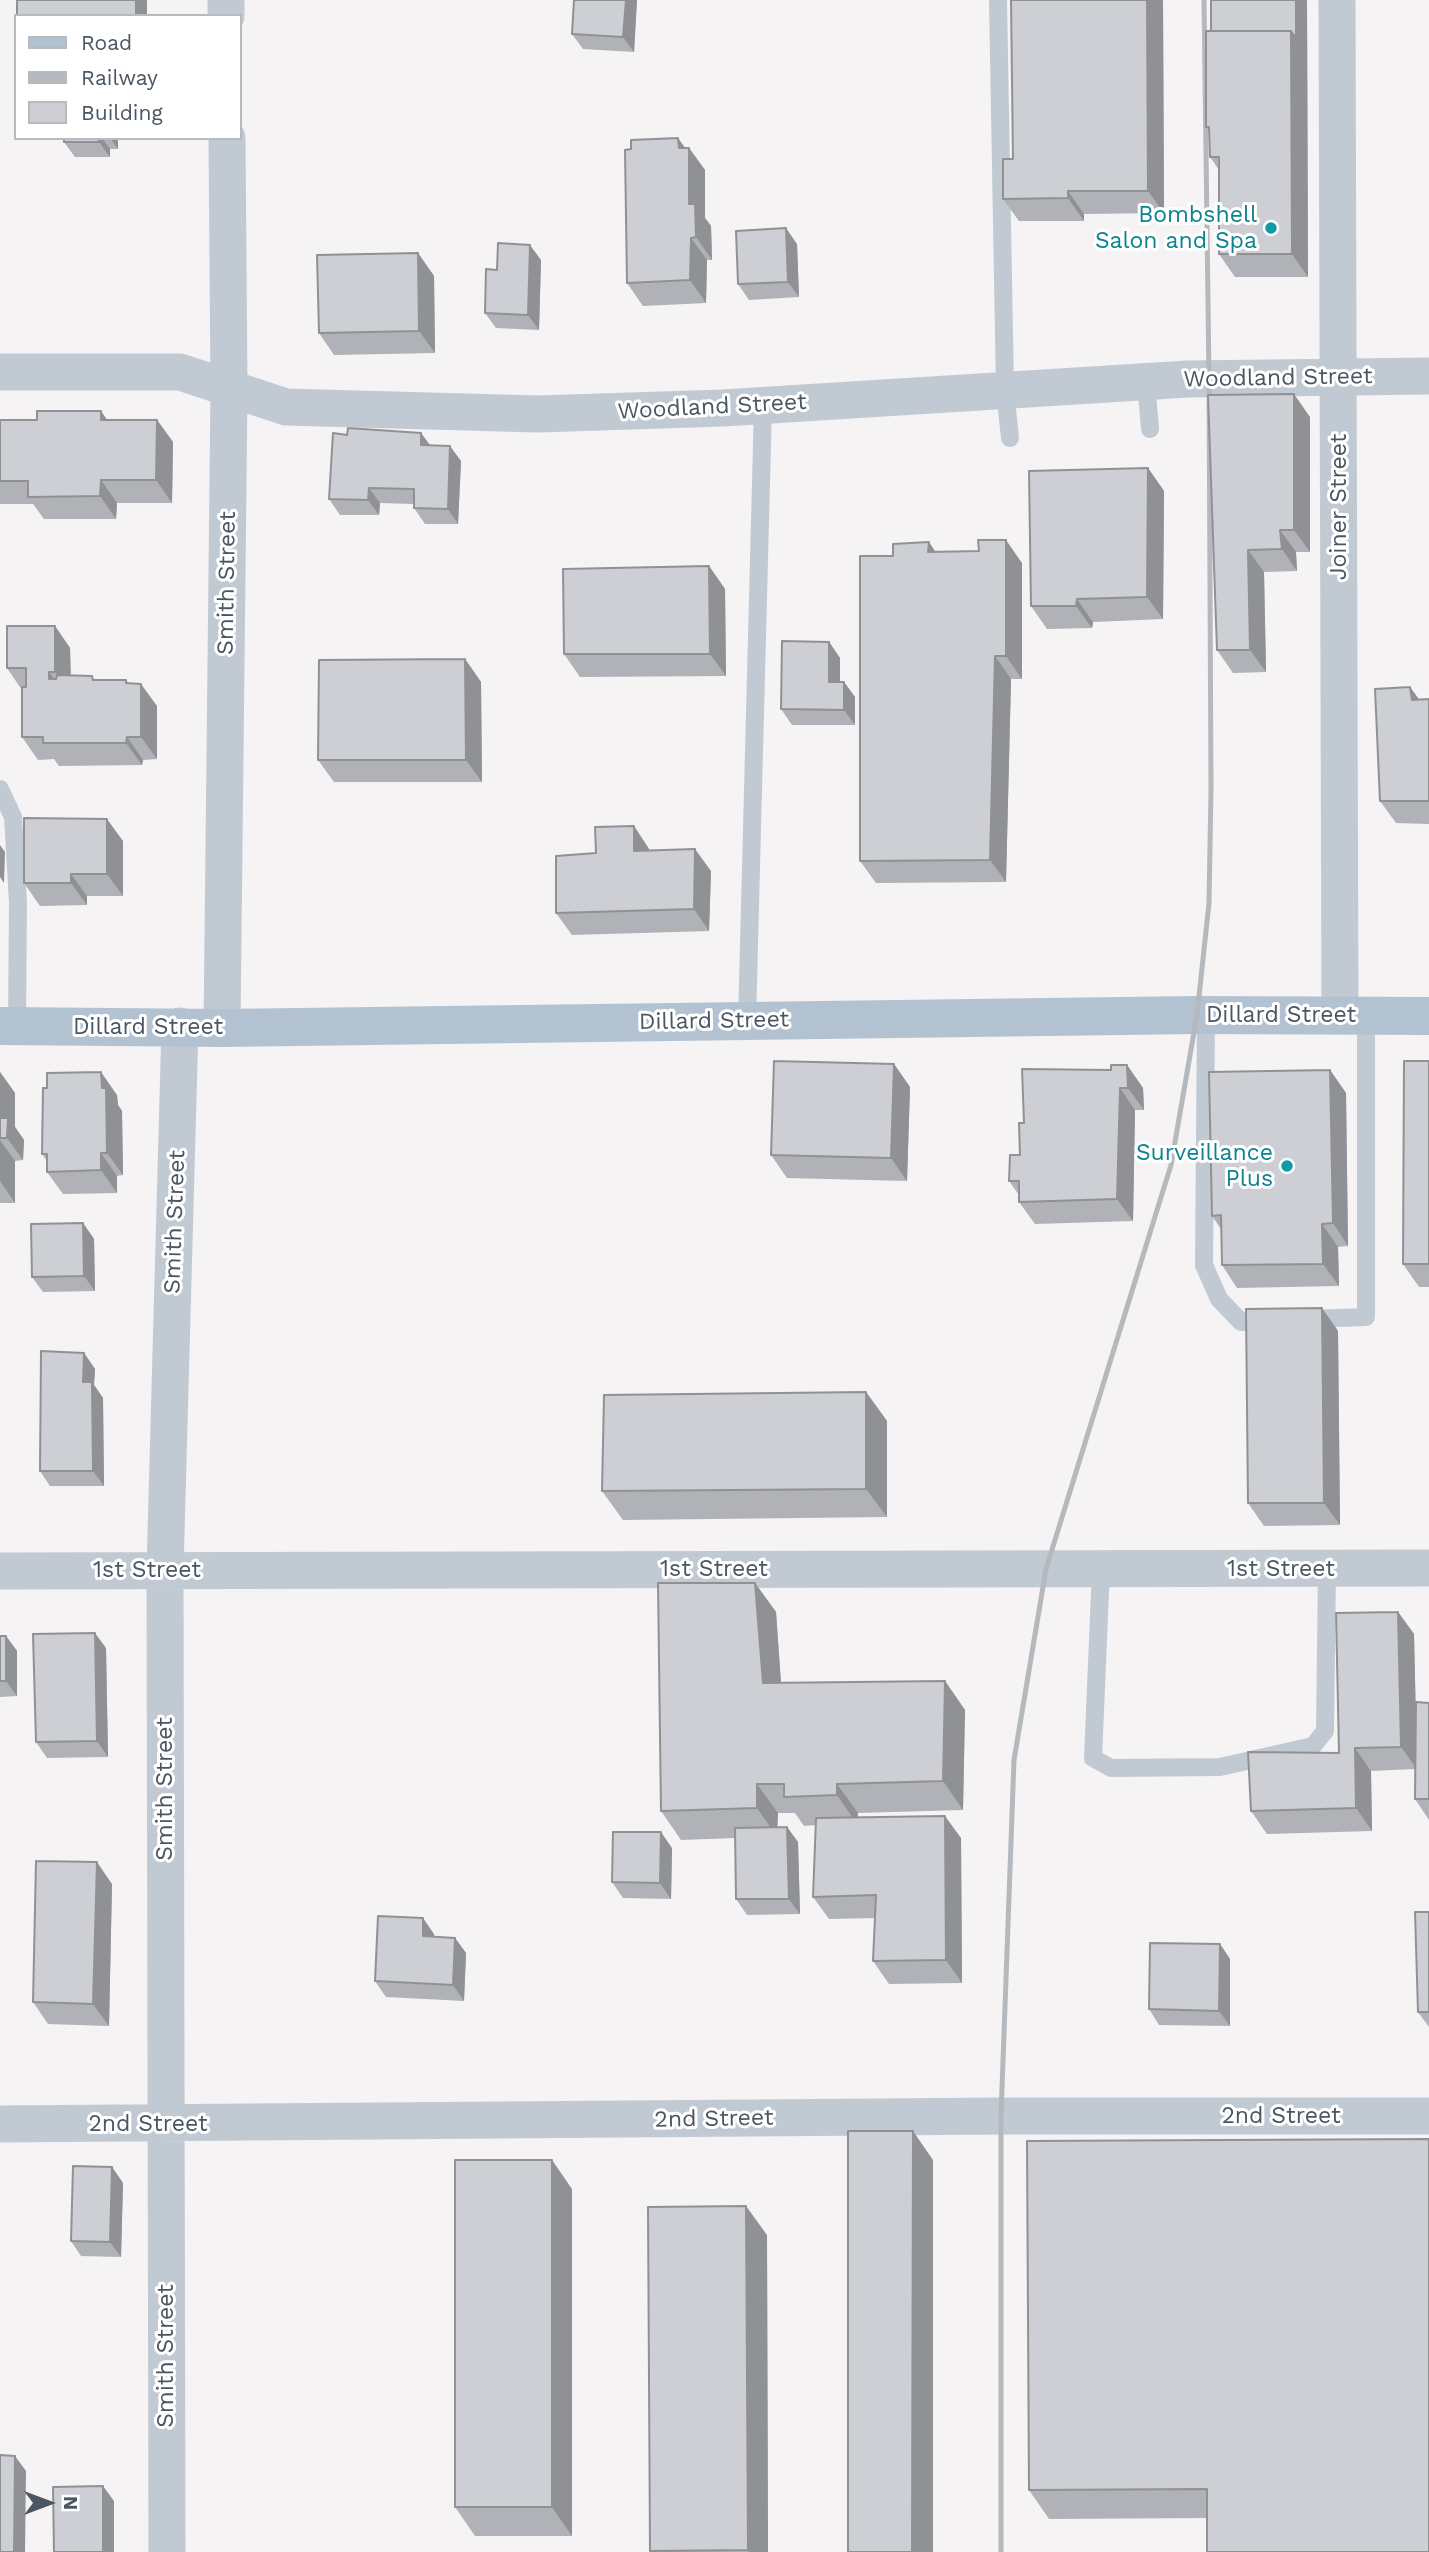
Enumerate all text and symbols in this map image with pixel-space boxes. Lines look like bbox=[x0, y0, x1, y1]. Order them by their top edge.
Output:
legend bbox=[14, 14, 242, 140]
text: Road bbox=[81, 30, 132, 55]
text: Railway bbox=[81, 65, 158, 90]
text: Building bbox=[81, 100, 163, 125]
place label: Bombshell Salon and Spa bbox=[1095, 201, 1257, 255]
marker: Bombshell Salon and Spa bbox=[1263, 220, 1279, 236]
street label: Woodland Street bbox=[1183, 363, 1373, 393]
street label: Woodland Street bbox=[617, 388, 807, 426]
street label: Joiner Street bbox=[1325, 434, 1353, 580]
street label: Smith Street bbox=[212, 511, 242, 655]
street label: Dillard Street bbox=[1206, 1001, 1356, 1029]
street label: Dillard Street bbox=[639, 1006, 789, 1036]
street label: Dillard Street bbox=[73, 1013, 223, 1041]
place label: Surveillance Plus bbox=[1136, 1139, 1273, 1193]
street label: Smith Street bbox=[159, 1150, 191, 1294]
marker: Surveillance Plus bbox=[1279, 1158, 1295, 1174]
street label: 1st Street bbox=[660, 1555, 768, 1583]
street label: 1st Street bbox=[1227, 1555, 1335, 1583]
street label: 1st Street bbox=[93, 1556, 201, 1584]
street label: Smith Street bbox=[151, 1717, 179, 1861]
street label: 2nd Street bbox=[1221, 2102, 1341, 2130]
street label: 2nd Street bbox=[654, 2104, 774, 2134]
street label: 2nd Street bbox=[88, 2110, 208, 2138]
street label: Smith Street bbox=[152, 2284, 180, 2428]
north arrow bbox=[14, 2468, 84, 2538]
text: N bbox=[59, 2496, 82, 2510]

